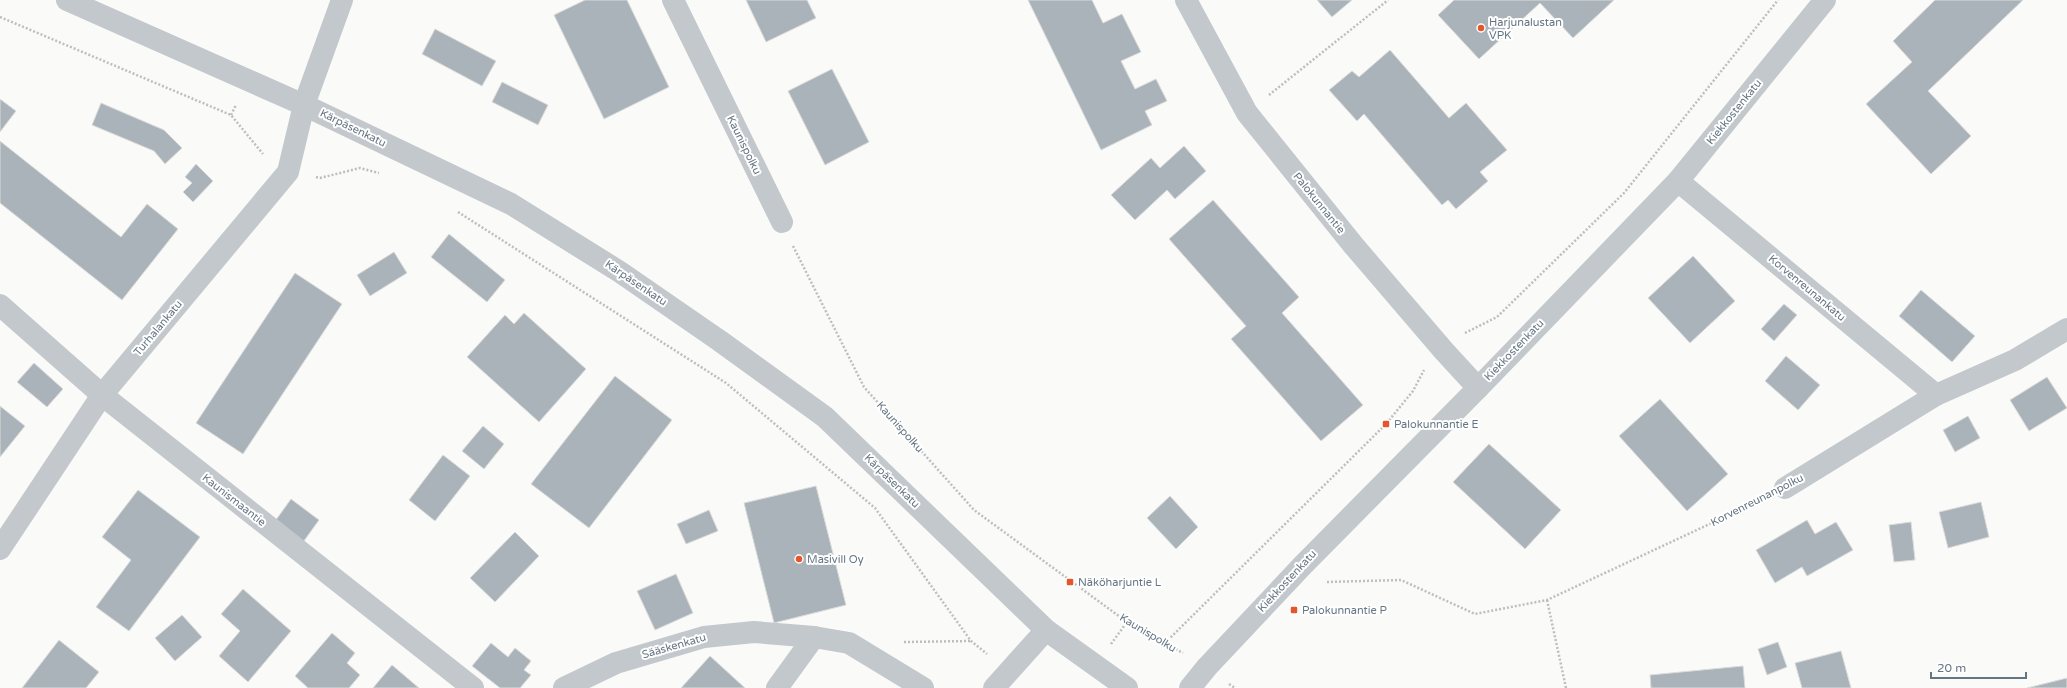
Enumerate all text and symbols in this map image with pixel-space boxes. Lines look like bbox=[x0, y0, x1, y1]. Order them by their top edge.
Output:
place label: Harjunalustan VPK bbox=[1489, 16, 1562, 42]
marker: Harjunalustan VPK bbox=[1476, 23, 1486, 33]
street label: Kiekkostenkatu bbox=[1704, 77, 1764, 147]
street label: Kärpäsenkatu bbox=[318, 106, 388, 150]
street label: Kaunispolku bbox=[724, 113, 764, 177]
street label: Palokunnantie bbox=[1290, 170, 1348, 236]
street label: Korvenreunankatu bbox=[1766, 252, 1848, 324]
street label: Kärpäsenkatu bbox=[603, 257, 669, 309]
street label: Turhalankatu bbox=[131, 298, 185, 358]
street label: Kiekkostenkatu bbox=[1482, 317, 1546, 383]
street label: Kaunispolku bbox=[874, 399, 926, 455]
place label: Palokunnantie E bbox=[1394, 418, 1479, 431]
marker: Palokunnantie E bbox=[1381, 419, 1391, 429]
street label: Kärpäsenkatu bbox=[862, 451, 922, 511]
street label: Kaunismaantie bbox=[200, 471, 268, 529]
street label: Korvenreunanpolku bbox=[1708, 471, 1806, 529]
street label: Kiekkostenkatu bbox=[1255, 547, 1319, 615]
place label: Masivill Oy bbox=[807, 553, 864, 566]
marker: Masivill Oy bbox=[794, 554, 804, 564]
place label: Näköharjuntie L bbox=[1078, 576, 1162, 589]
marker: Näköharjuntie L bbox=[1065, 577, 1075, 587]
place label: Palokunnantie P bbox=[1302, 604, 1387, 617]
marker: Palokunnantie P bbox=[1289, 605, 1299, 615]
street label: Kaunispolku bbox=[1117, 611, 1179, 655]
street label: Sääskenkatu bbox=[640, 631, 708, 661]
scale bar bbox=[1931, 654, 2026, 680]
text: 20 m bbox=[1937, 661, 1966, 675]

